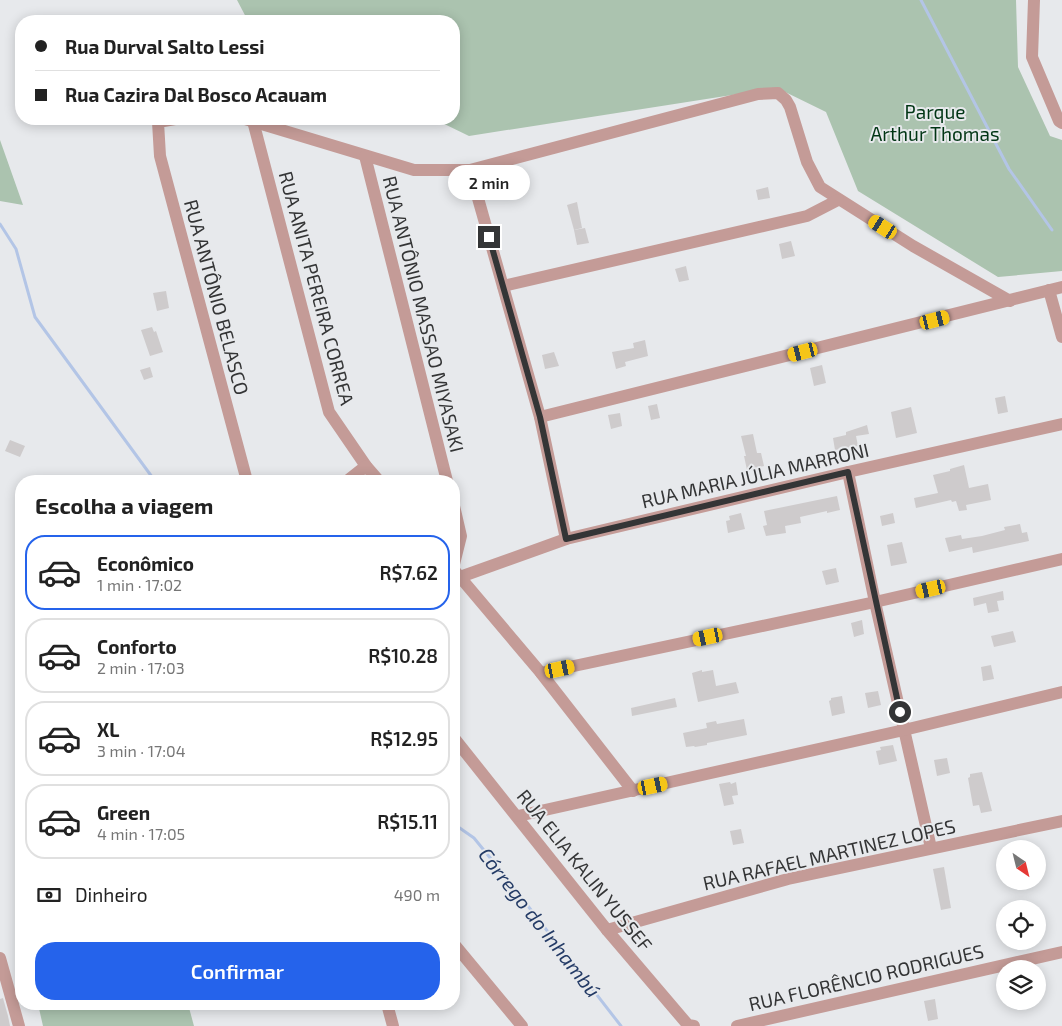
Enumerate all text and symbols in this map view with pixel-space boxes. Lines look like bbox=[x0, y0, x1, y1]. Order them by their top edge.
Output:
text: Rua Durval Salto Lessi bbox=[65, 35, 265, 58]
text: Rua Cazira Dal Bosco Acauam bbox=[65, 83, 327, 106]
park label: Parque Arthur Thomas bbox=[870, 100, 1000, 145]
callout: 2 min bbox=[448, 164, 530, 200]
street label: RUA ANITA PEREIRA CORREA bbox=[275, 169, 359, 408]
text: 2 min bbox=[469, 173, 509, 192]
street label: RUA ANTÔNIO MASSAO MIYASAKI bbox=[379, 174, 469, 454]
street label: RUA ANTÔNIO BELASCO bbox=[180, 197, 254, 397]
car bbox=[866, 213, 899, 241]
route end bbox=[478, 226, 500, 248]
car bbox=[918, 309, 951, 331]
car bbox=[786, 341, 819, 363]
street label: RUA MARIA JÚLIA MARRONI bbox=[639, 438, 871, 512]
text: Escolha a viagem bbox=[35, 492, 213, 518]
icon: car bbox=[37, 550, 82, 595]
text: Econômico bbox=[97, 552, 194, 575]
text: R$7.62 bbox=[380, 561, 438, 584]
text: 1 min · 17:02 bbox=[97, 575, 182, 594]
car bbox=[914, 578, 947, 600]
car bbox=[691, 627, 724, 647]
icon: car bbox=[37, 633, 82, 678]
text: Conforto bbox=[97, 635, 177, 658]
text: R$10.28 bbox=[368, 644, 438, 667]
text: 2 min · 17:03 bbox=[97, 658, 185, 677]
car bbox=[543, 659, 576, 679]
route start bbox=[889, 701, 911, 723]
icon: car bbox=[37, 716, 82, 761]
text: XL bbox=[97, 718, 119, 741]
text: R$12.95 bbox=[370, 727, 438, 750]
text: 3 min · 17:04 bbox=[97, 741, 185, 760]
car bbox=[636, 776, 669, 796]
street label: RUA ELIA KALIN YUSSEF bbox=[513, 784, 657, 956]
icon: car bbox=[37, 799, 82, 844]
text: Green bbox=[97, 801, 150, 824]
text: R$15.11 bbox=[377, 810, 438, 833]
street label: RUA RAFAEL MARTINEZ LOPES bbox=[700, 814, 958, 894]
text: 4 min · 17:05 bbox=[97, 824, 185, 843]
north arrow bbox=[996, 840, 1046, 890]
map controls bbox=[996, 840, 1046, 1010]
water label: Córrego do Inhambú bbox=[474, 842, 606, 1002]
icon: cash bbox=[35, 881, 63, 909]
text: Dinheiro bbox=[75, 883, 148, 906]
text: 490 m bbox=[394, 885, 440, 904]
button: locate bbox=[996, 900, 1046, 950]
street label: RUA FLORÊNCIO RODRIGUES bbox=[746, 939, 986, 1015]
button: Confirmar bbox=[35, 942, 440, 1000]
button: layers bbox=[996, 960, 1046, 1010]

